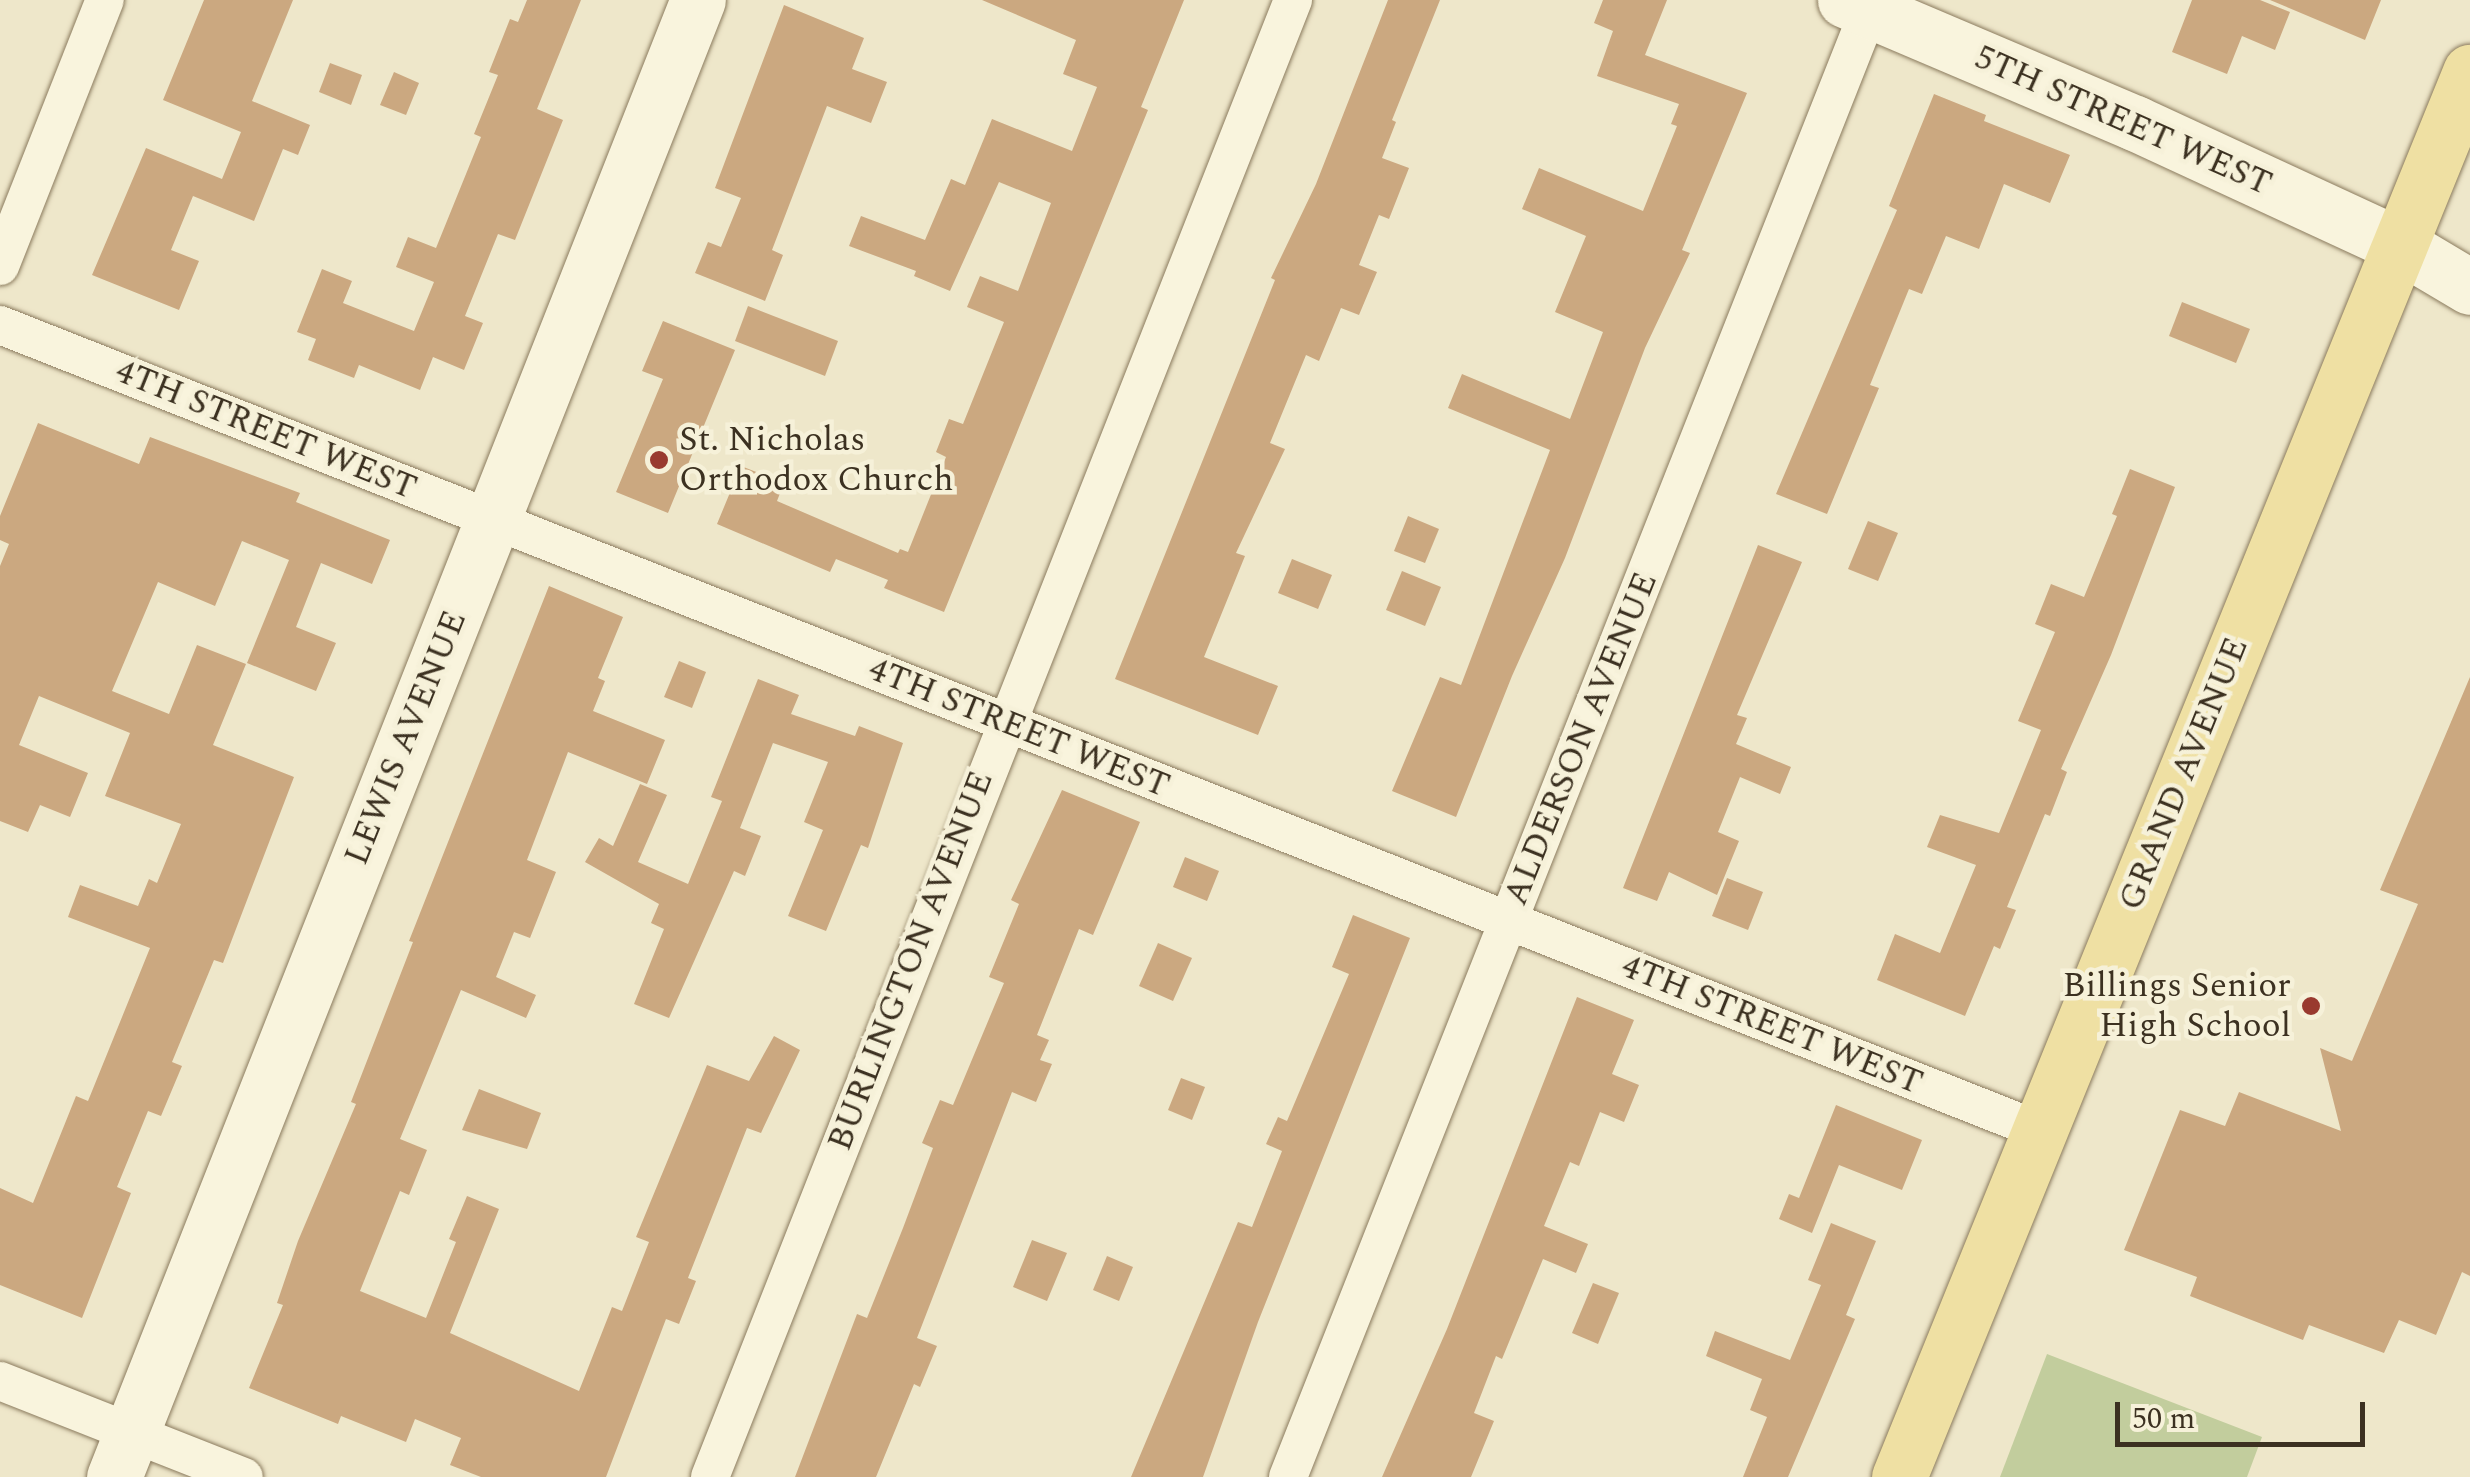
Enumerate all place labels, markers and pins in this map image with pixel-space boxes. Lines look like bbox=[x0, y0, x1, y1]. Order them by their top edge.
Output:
place label: St. Nicholas Orthodox Church bbox=[679, 419, 954, 501]
marker: St. Nicholas Orthodox Church bbox=[648, 449, 670, 471]
place label: Billings Senior High School bbox=[2062, 965, 2291, 1047]
marker: Billings Senior High School bbox=[2300, 995, 2322, 1017]

